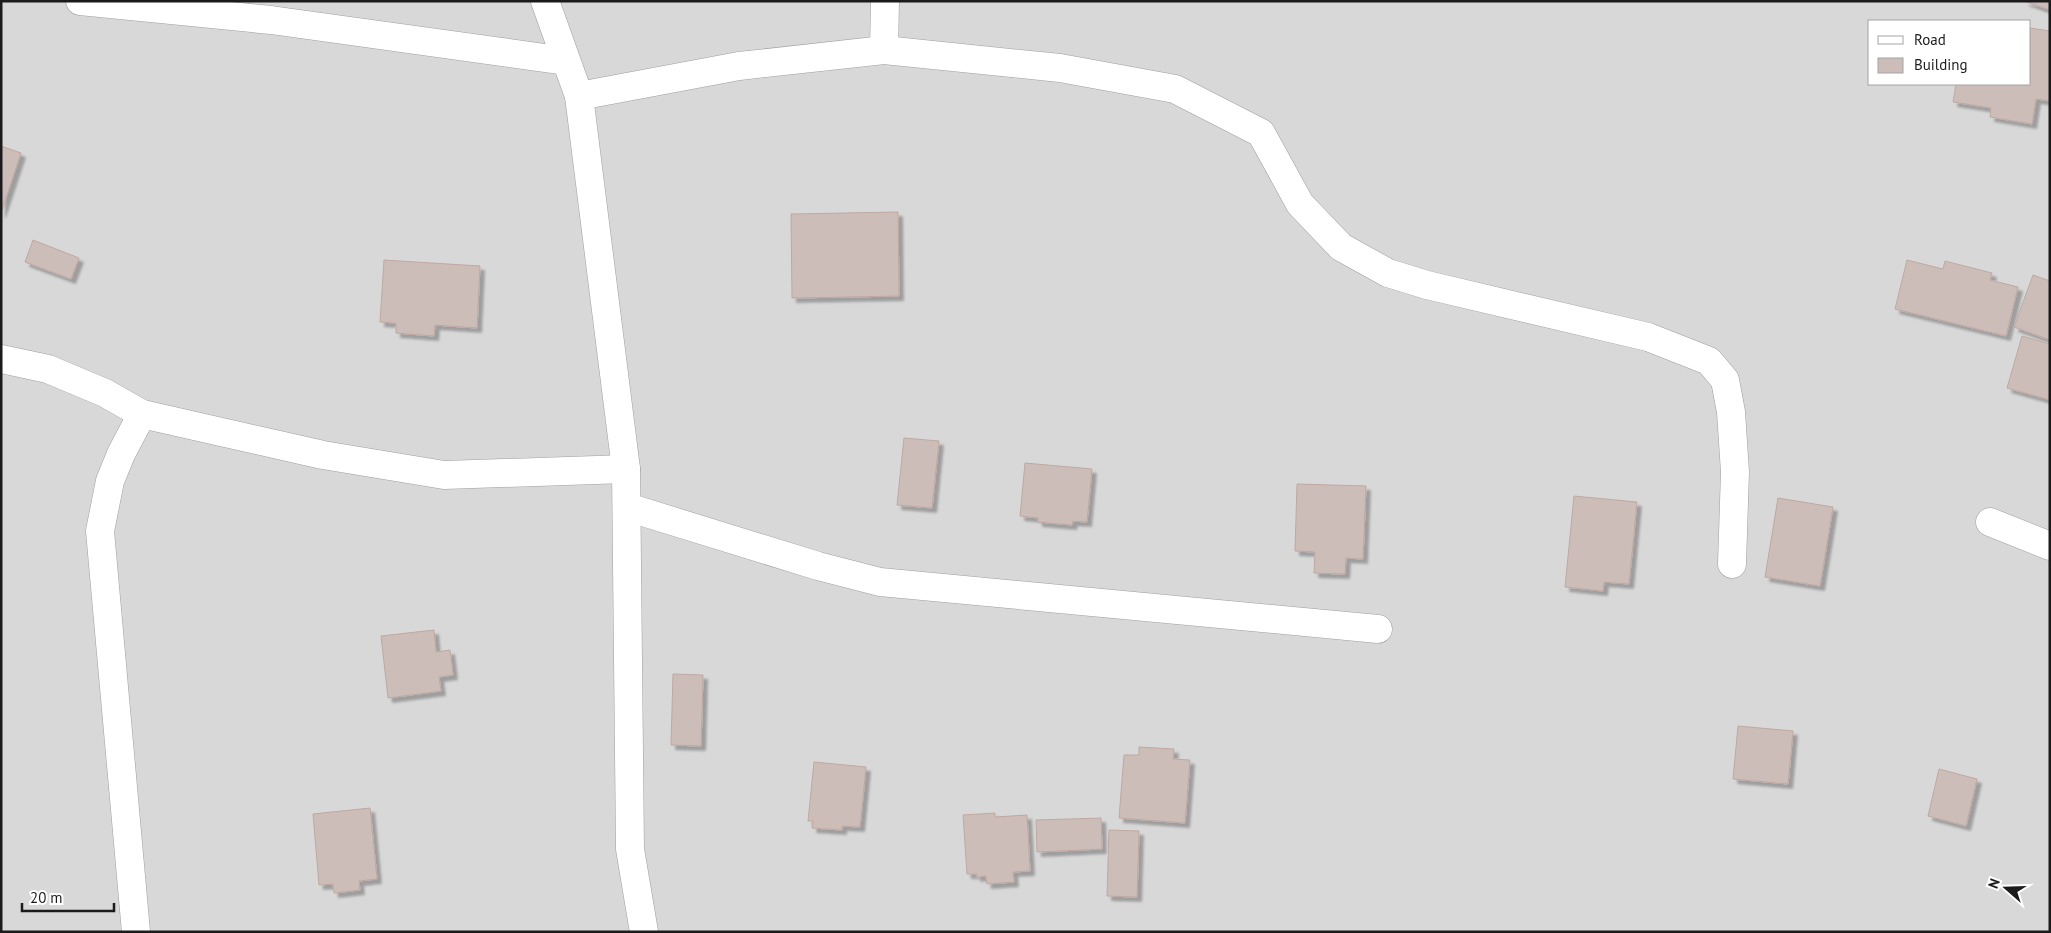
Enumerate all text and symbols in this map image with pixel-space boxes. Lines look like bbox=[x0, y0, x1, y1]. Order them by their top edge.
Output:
legend bbox=[1868, 20, 2031, 85]
text: Road bbox=[1914, 30, 1946, 49]
text: Building bbox=[1914, 55, 1968, 74]
north arrow bbox=[1981, 863, 2031, 913]
text: N bbox=[1984, 876, 2004, 891]
scale bar bbox=[22, 880, 115, 912]
text: 20 m bbox=[30, 888, 63, 907]

